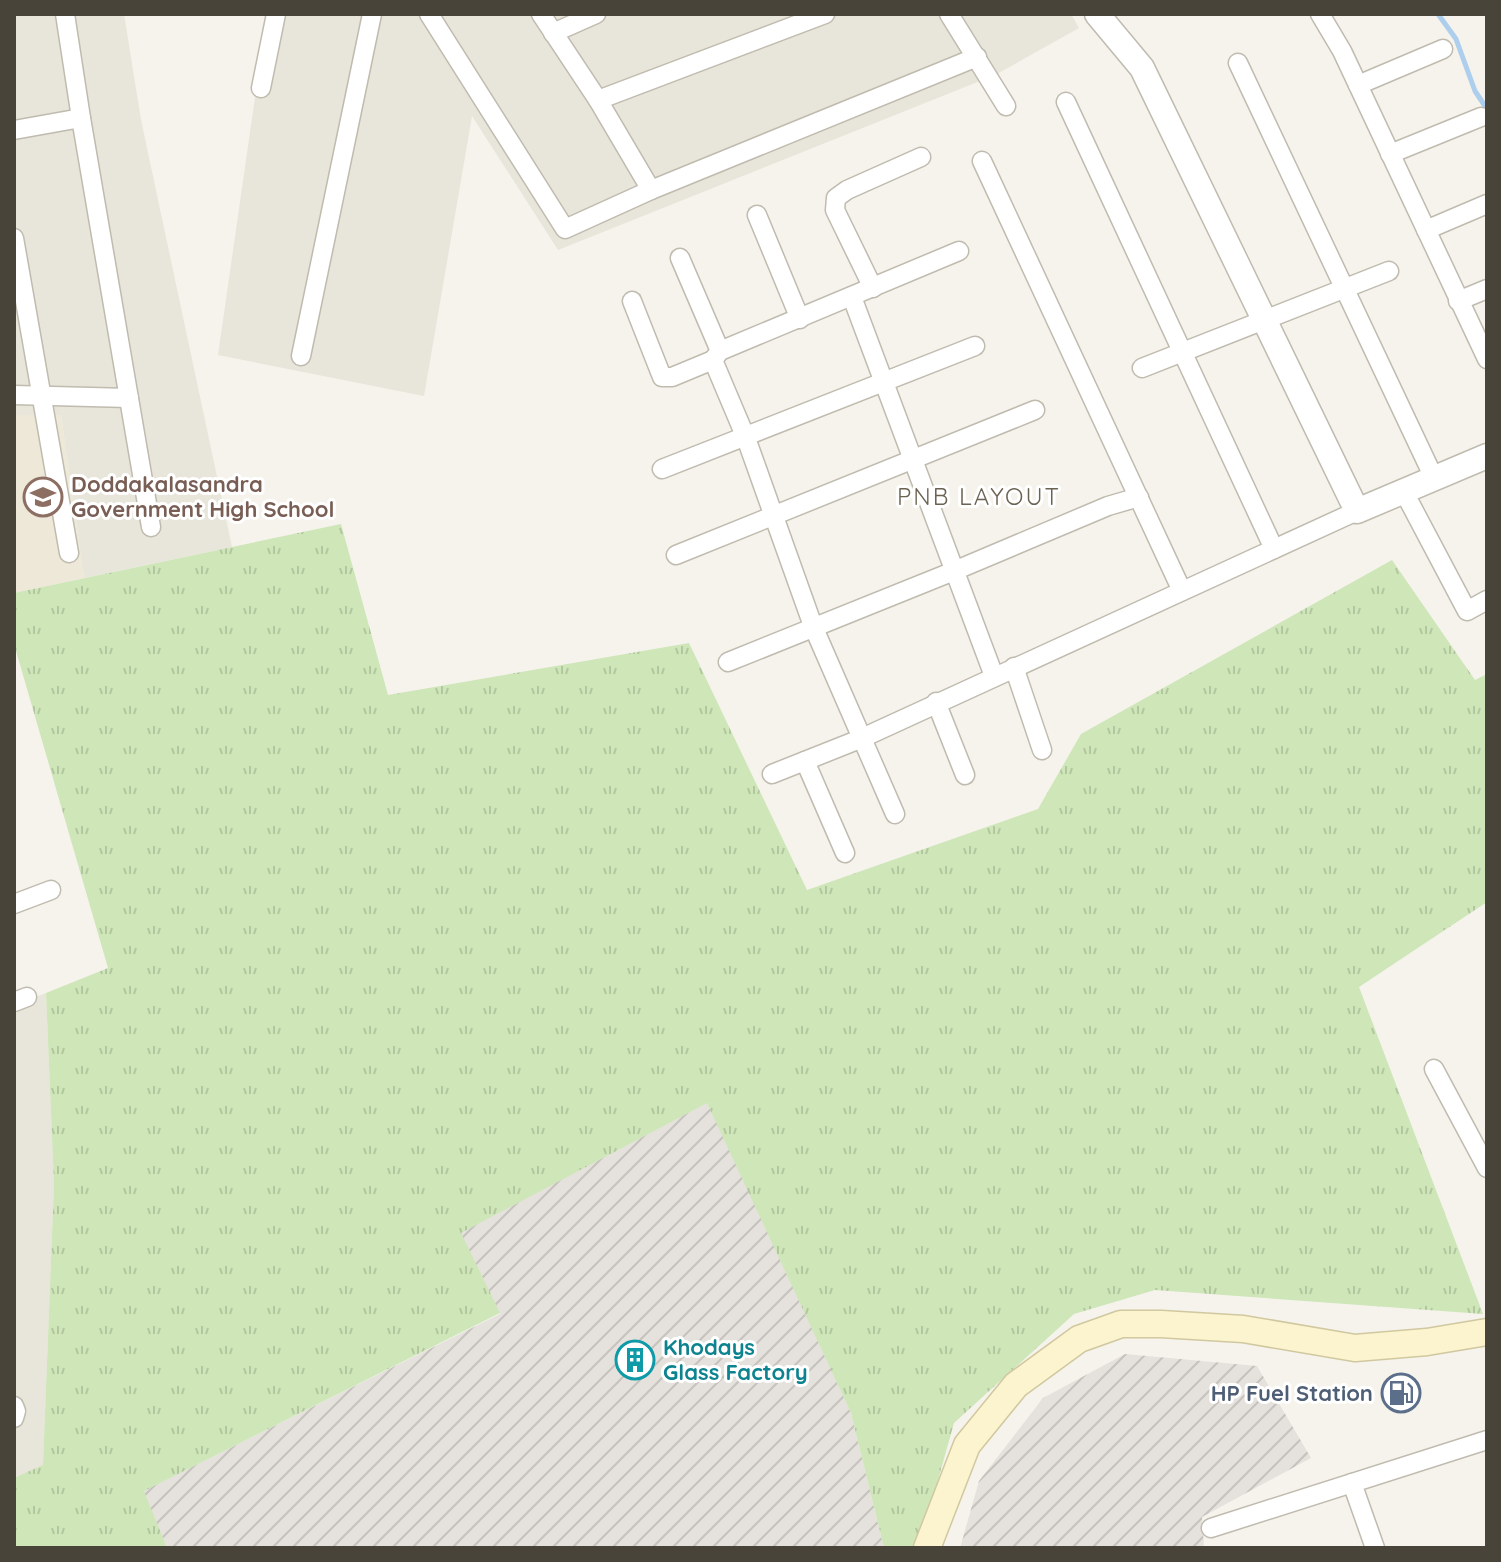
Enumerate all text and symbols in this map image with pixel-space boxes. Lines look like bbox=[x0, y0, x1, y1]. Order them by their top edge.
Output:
place label: Doddakalasandra Government High School bbox=[71, 470, 334, 523]
school or university icon: Doddakalasandra Government High School bbox=[22, 476, 64, 518]
district label: PNB LAYOUT bbox=[897, 481, 1061, 511]
place label: Khodays Glass Factory bbox=[663, 1333, 808, 1386]
building icon: Khodays Glass Factory bbox=[614, 1339, 656, 1381]
fuel station icon: HP Fuel Station bbox=[1380, 1372, 1422, 1414]
place label: HP Fuel Station bbox=[1211, 1379, 1373, 1407]

